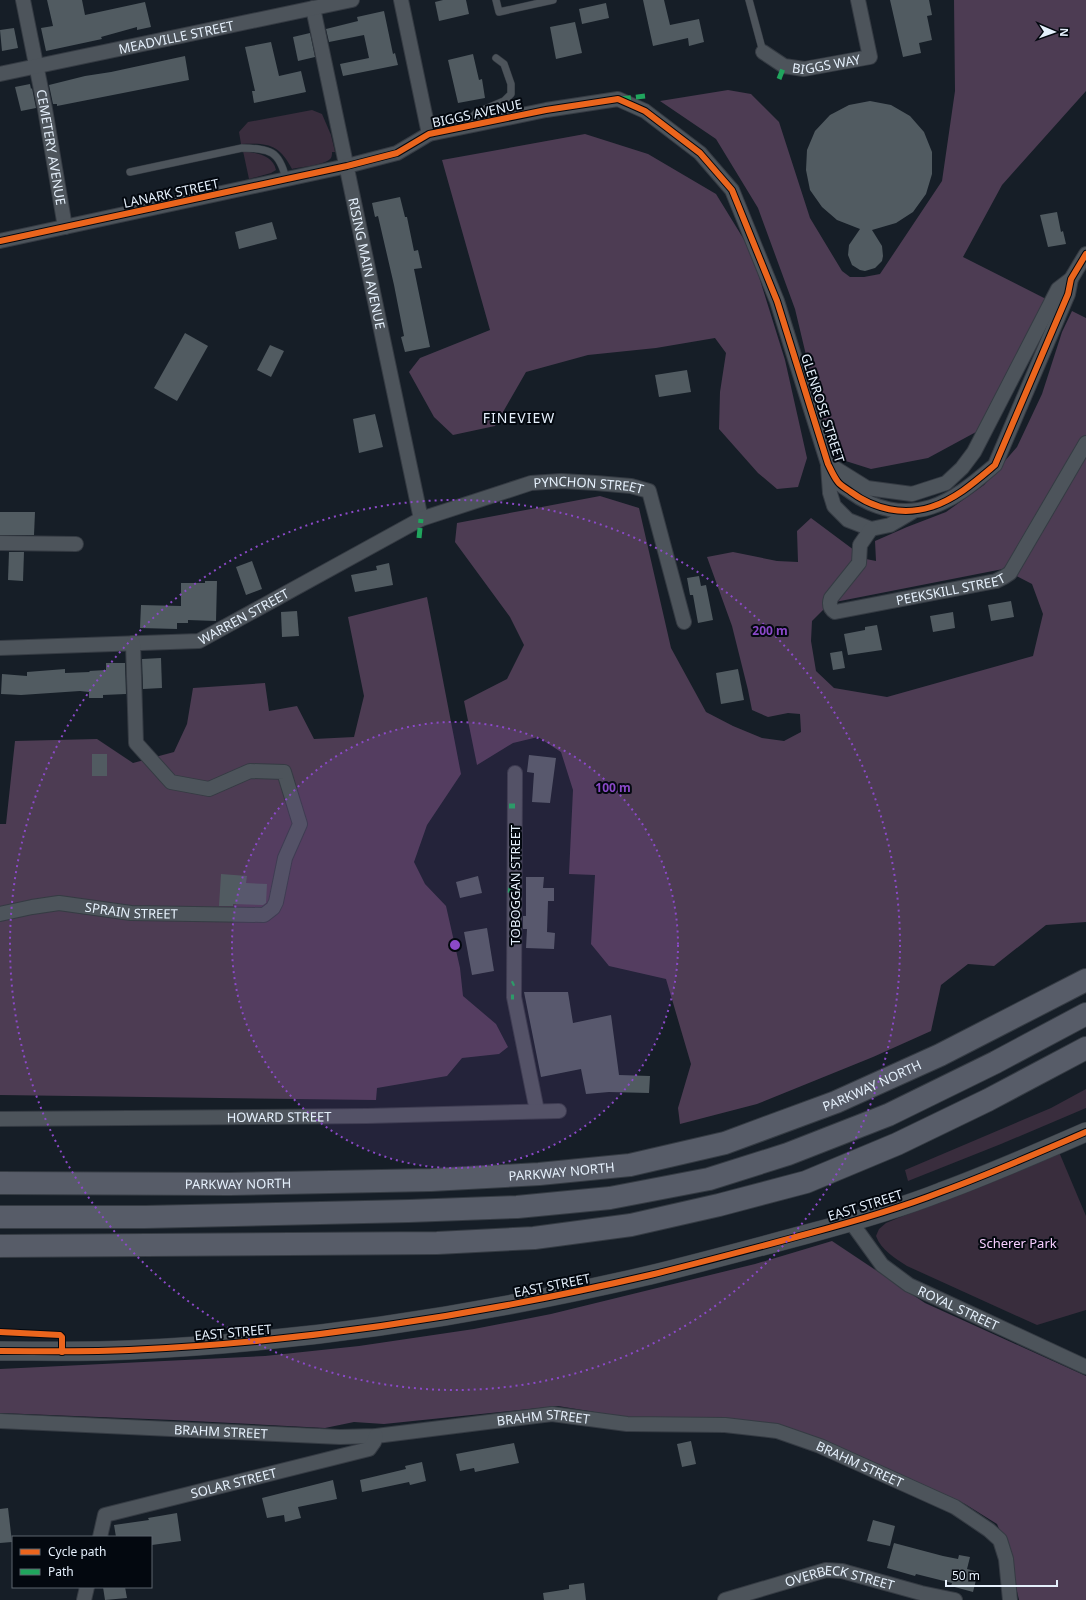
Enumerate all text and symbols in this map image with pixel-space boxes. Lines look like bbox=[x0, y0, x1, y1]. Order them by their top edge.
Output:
north arrow bbox=[1034, 12, 1074, 52]
street label: MEADVILLE STREET bbox=[117, 16, 236, 58]
text: N bbox=[1057, 28, 1072, 37]
street label: BIGGS WAY bbox=[791, 50, 862, 78]
street label: CEMETERY AVENUE bbox=[32, 88, 70, 207]
street label: BIGGS AVENUE bbox=[430, 95, 524, 131]
street label: LANARK STREET bbox=[122, 174, 221, 212]
street label: RISING MAIN AVENUE bbox=[344, 196, 390, 331]
street label: GLENROSE STREET bbox=[797, 351, 849, 465]
district label: FINEVIEW bbox=[483, 408, 555, 427]
street label: PYNCHON STREET bbox=[533, 472, 647, 498]
street label: PEEKSKILL STREET bbox=[894, 568, 1009, 609]
street label: WARREN STREET bbox=[195, 584, 293, 649]
text: 200 m bbox=[752, 622, 788, 639]
text: 100 m bbox=[595, 779, 631, 796]
street label: TOBOGGAN STREET bbox=[506, 824, 524, 945]
street label: SPRAIN STREET bbox=[84, 898, 179, 923]
centre of rings bbox=[448, 938, 462, 952]
street label: PARKWAY NORTH bbox=[820, 1056, 924, 1115]
street label: HOWARD STREET bbox=[227, 1107, 332, 1126]
street label: PARKWAY NORTH bbox=[508, 1158, 616, 1185]
street label: PARKWAY NORTH bbox=[185, 1174, 291, 1193]
street label: EAST STREET bbox=[825, 1185, 905, 1225]
park label: Scherer Park bbox=[979, 1234, 1057, 1252]
street label: EAST STREET bbox=[512, 1269, 592, 1301]
street label: ROYAL STREET bbox=[915, 1281, 1002, 1335]
street label: EAST STREET bbox=[194, 1320, 273, 1344]
street label: BRAHM STREET bbox=[496, 1405, 592, 1430]
street label: BRAHM STREET bbox=[173, 1420, 269, 1443]
street label: BRAHM STREET bbox=[813, 1436, 907, 1492]
street label: SOLAR STREET bbox=[189, 1463, 279, 1502]
legend bbox=[12, 1536, 152, 1588]
text: Cycle path bbox=[48, 1543, 106, 1560]
street label: OVERBECK STREET bbox=[782, 1561, 897, 1594]
scale bar bbox=[946, 1562, 1057, 1588]
text: Path bbox=[48, 1563, 74, 1580]
text: 50 m bbox=[952, 1567, 980, 1584]

